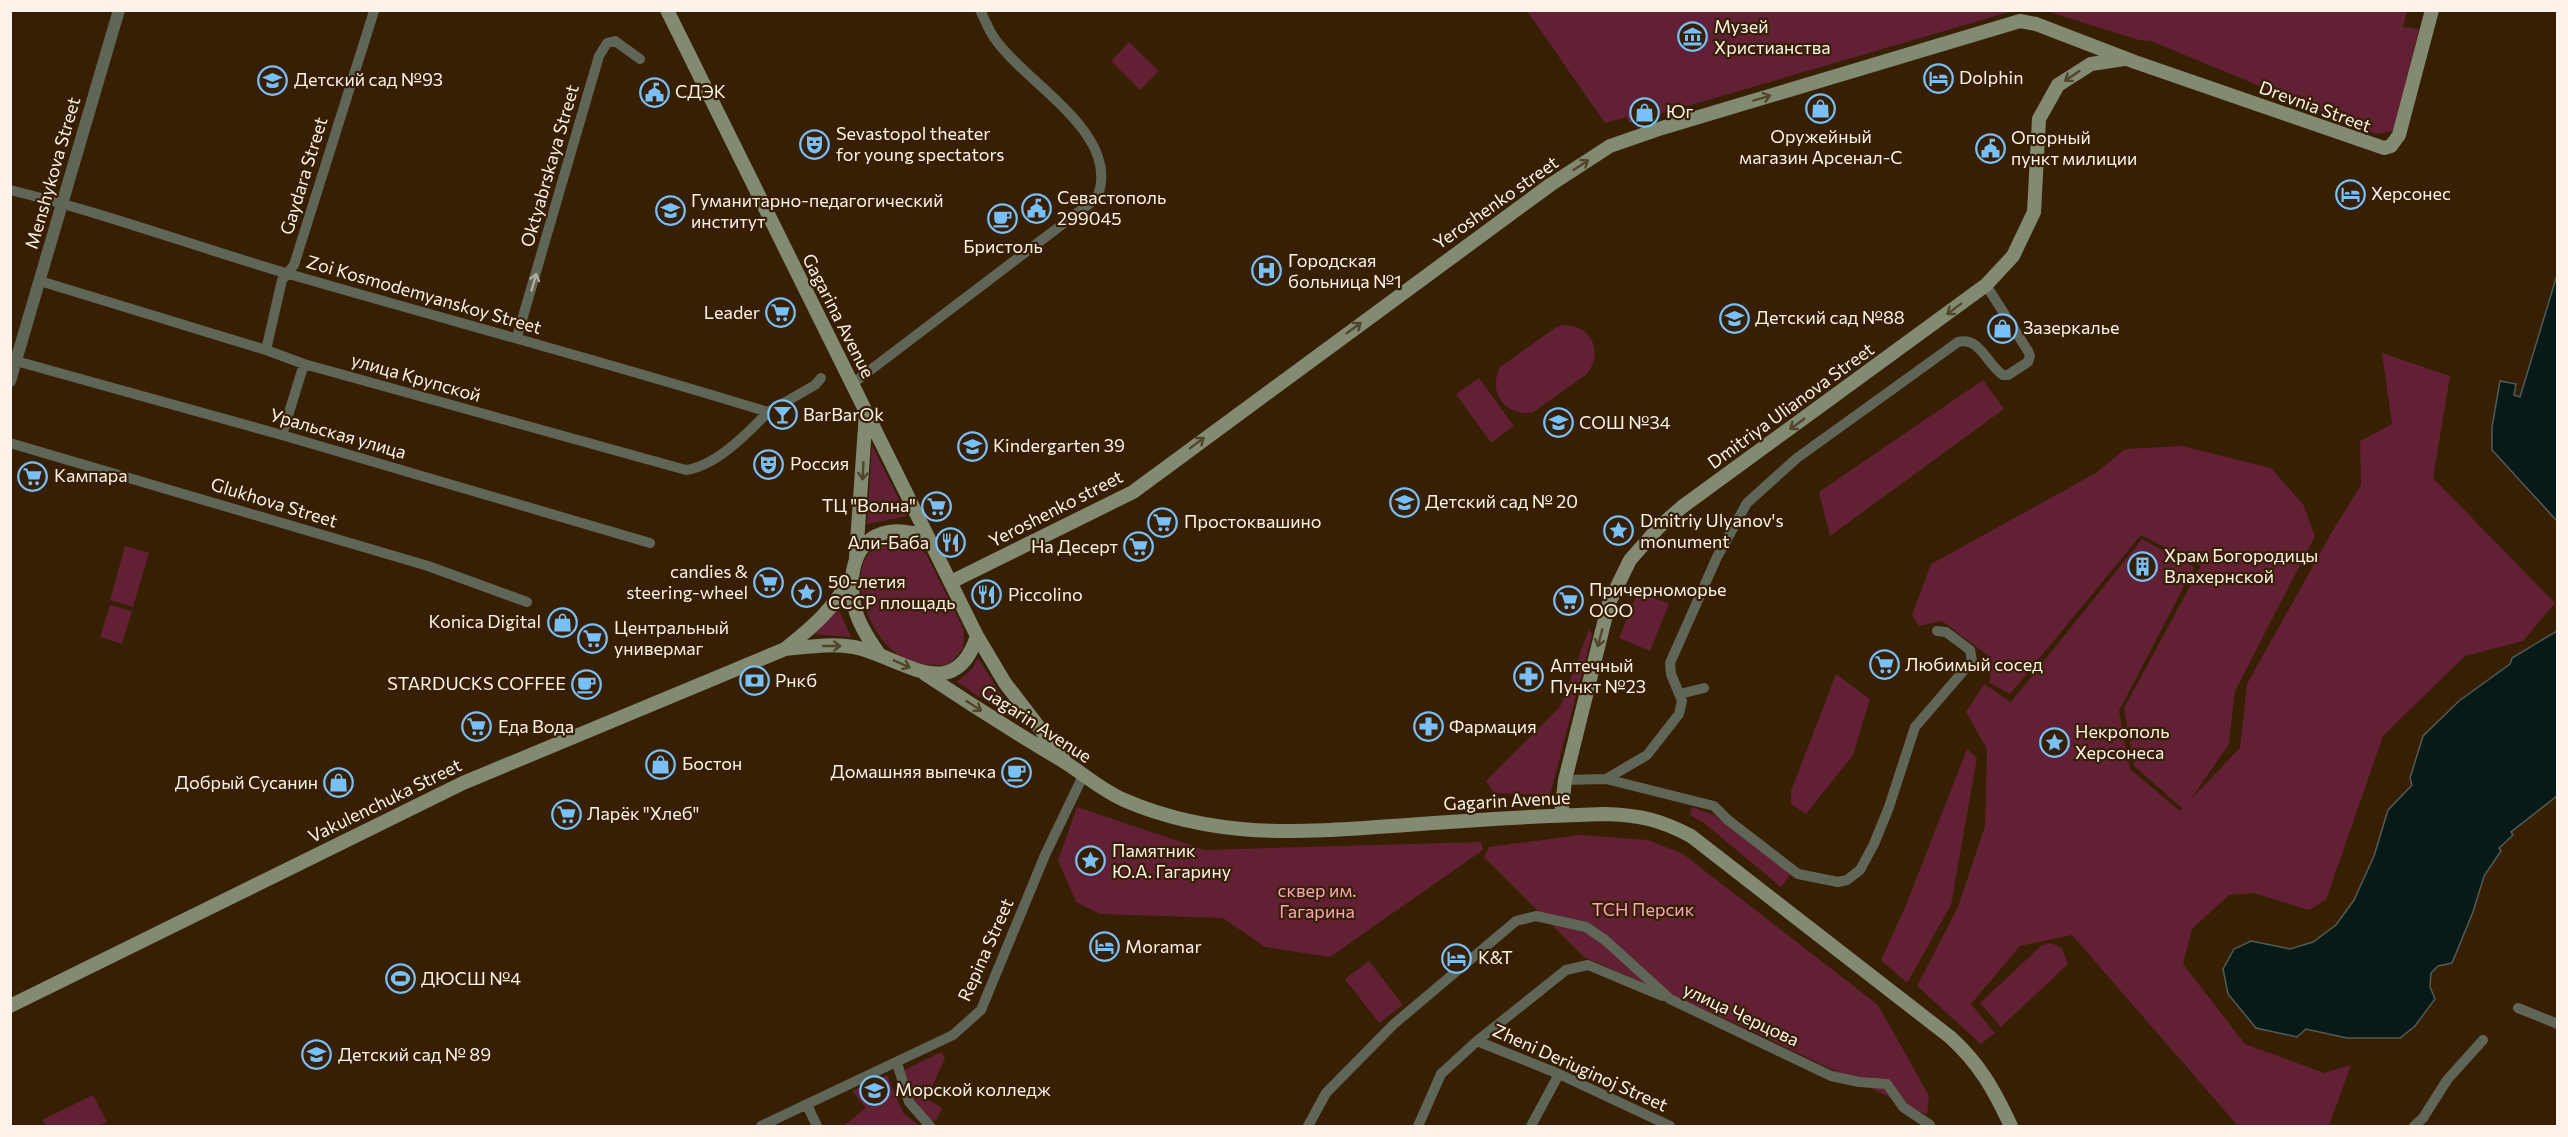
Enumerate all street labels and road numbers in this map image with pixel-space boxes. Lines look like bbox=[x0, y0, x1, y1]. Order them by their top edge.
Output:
street label: Drevnia Street bbox=[2256, 76, 2374, 136]
street label: Oktyabrskaya Street bbox=[515, 82, 583, 249]
street label: Menshykova Street bbox=[20, 94, 84, 251]
street label: Gaydara Street bbox=[275, 114, 331, 237]
street label: Yeroshenko street bbox=[1429, 151, 1562, 254]
street label: Zoi Kosmodemyanskoy Street bbox=[304, 250, 544, 338]
street label: Gagarina Avenue bbox=[798, 250, 880, 381]
street label: Dmitriya Ulianova Street bbox=[1703, 337, 1878, 473]
street label: улица Крупской bbox=[349, 348, 484, 406]
street label: Уральская улица bbox=[268, 403, 409, 463]
street label: Yeroshenko street bbox=[985, 465, 1126, 551]
street label: Glukhova Street bbox=[208, 472, 340, 532]
street label: Gagarin Avenue bbox=[977, 679, 1096, 767]
street label: Vakulenchuka Street bbox=[304, 753, 465, 847]
street label: Gagarin Avenue bbox=[1443, 786, 1571, 814]
street label: Repina Street bbox=[953, 895, 1018, 1004]
street label: улица Черцова bbox=[1680, 978, 1803, 1050]
street label: Zheni Deriuginoj Street bbox=[1489, 1019, 1671, 1116]

